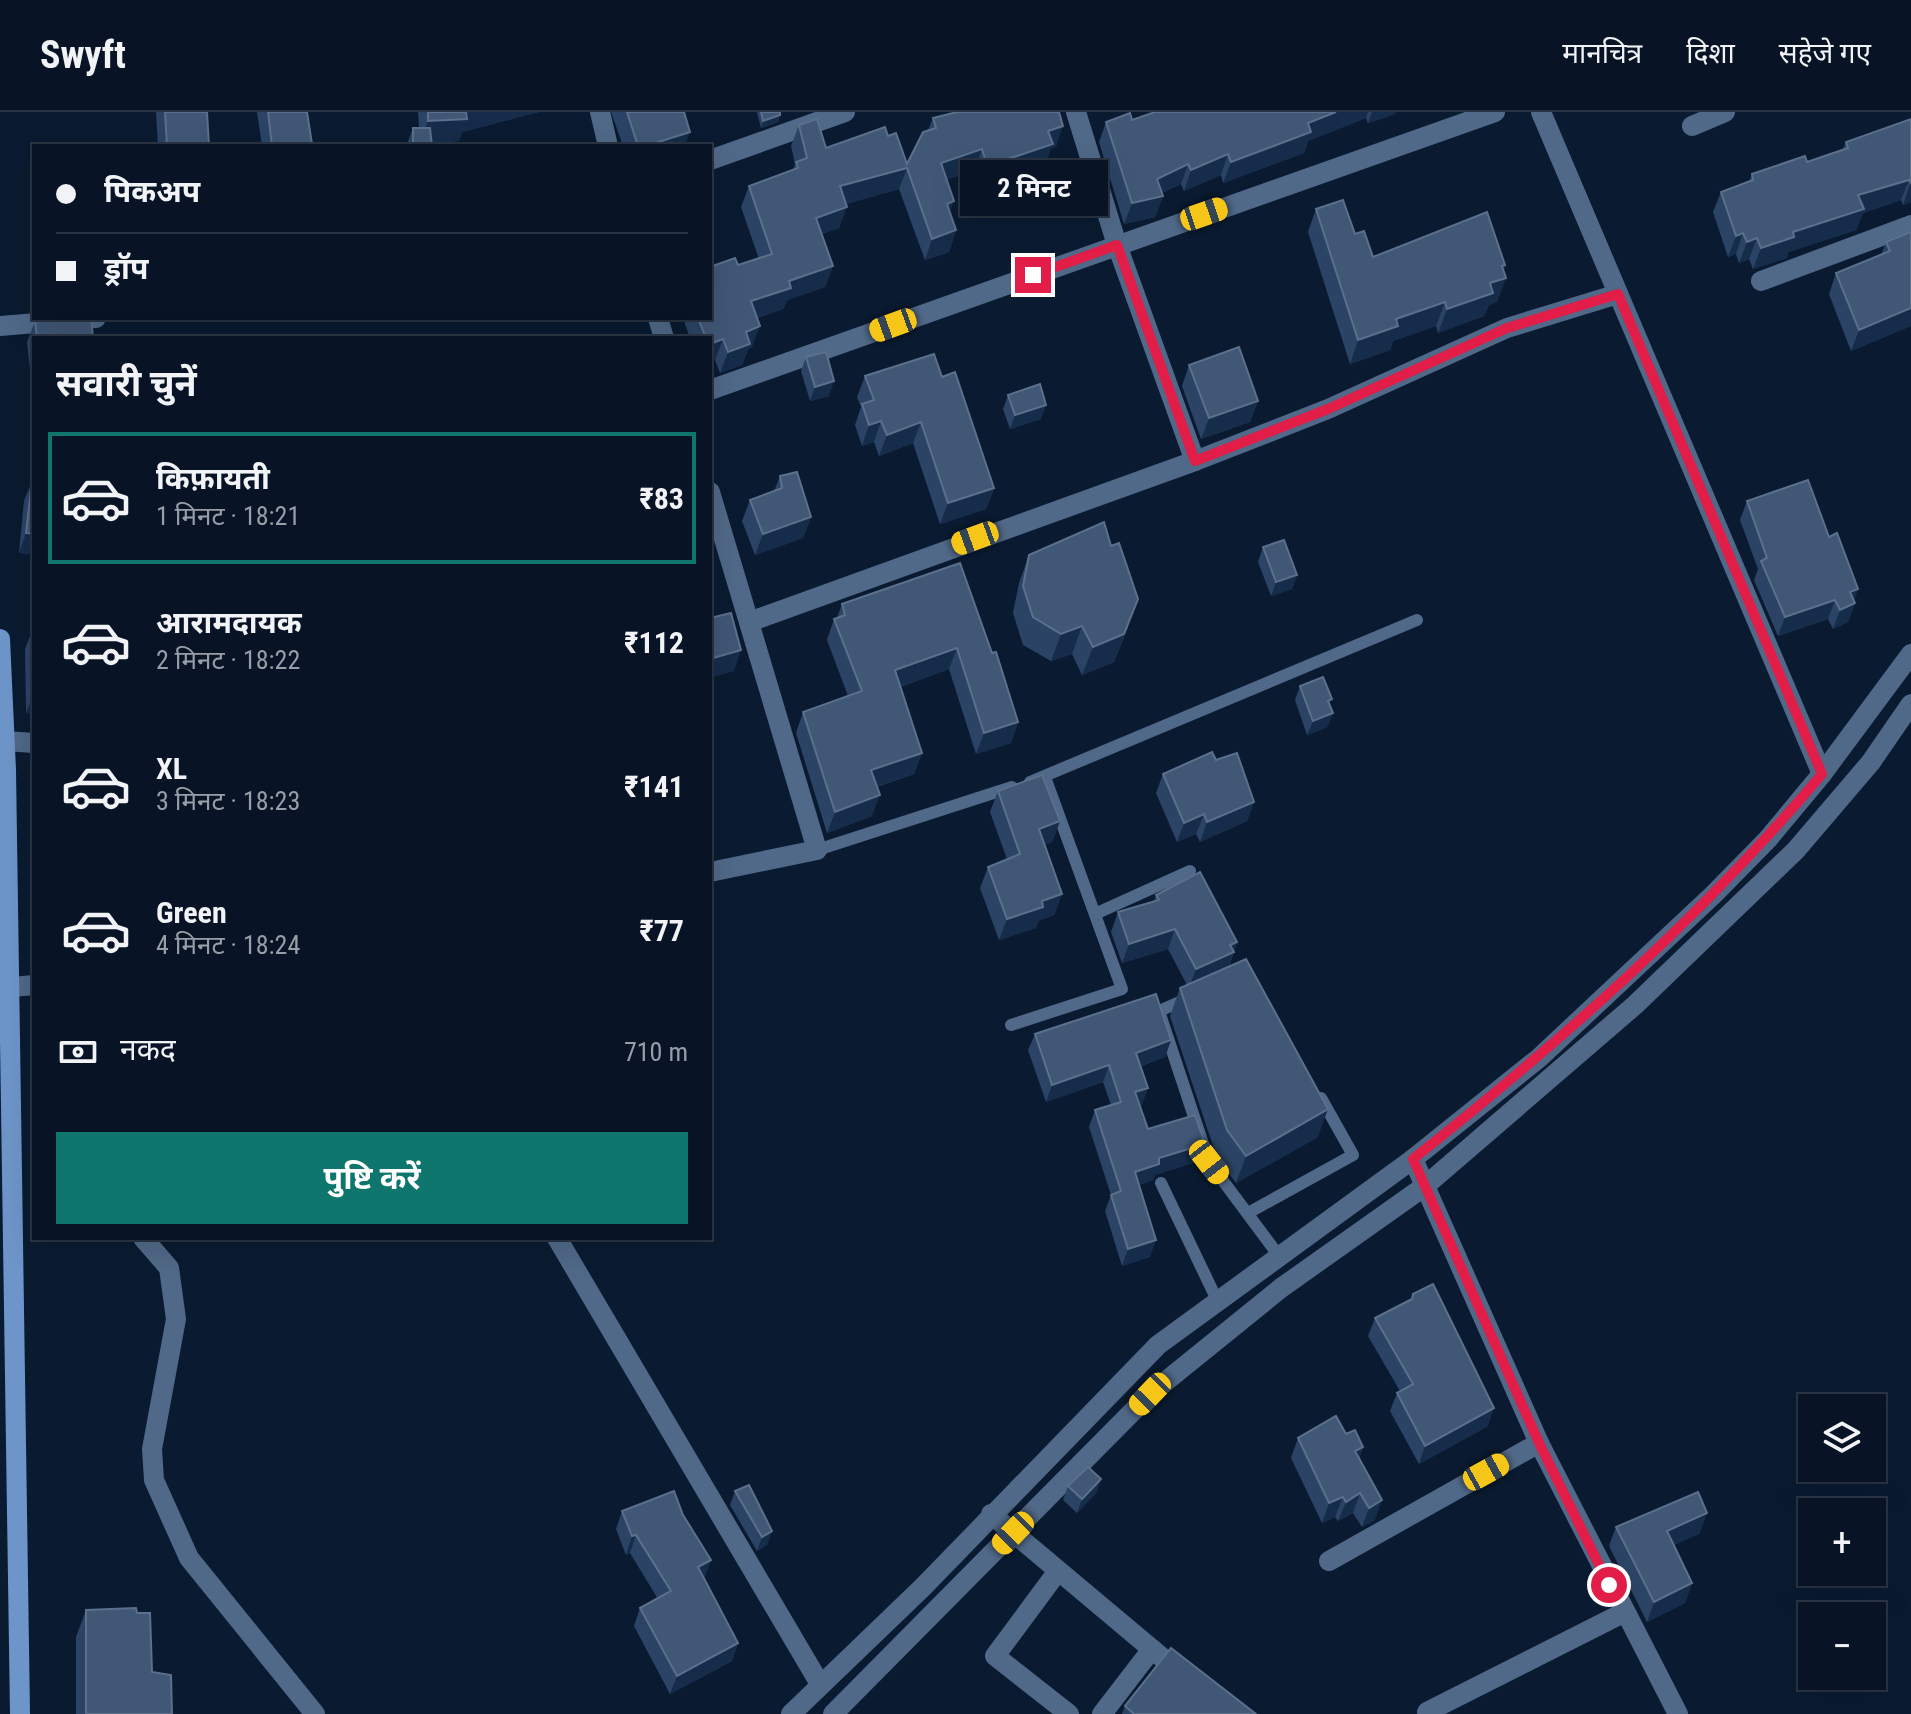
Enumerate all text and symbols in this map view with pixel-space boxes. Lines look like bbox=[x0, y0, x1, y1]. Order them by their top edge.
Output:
text: Swyft bbox=[40, 33, 126, 77]
text: मानचित्र bbox=[1562, 37, 1642, 70]
text: दिशा bbox=[1686, 37, 1735, 70]
text: सहेजे गए bbox=[1779, 37, 1871, 70]
callout: 2 मिनट bbox=[959, 159, 1107, 215]
text: 2 मिनट bbox=[997, 173, 1071, 203]
text: पिकअप bbox=[104, 174, 200, 209]
car bbox=[1177, 195, 1231, 233]
text: ड्रॉप bbox=[104, 251, 148, 286]
route end bbox=[1015, 257, 1051, 293]
car bbox=[866, 306, 920, 344]
text: सवारी चुनें bbox=[56, 363, 197, 405]
text: किफ़ायती bbox=[156, 461, 270, 496]
icon: car bbox=[60, 462, 132, 534]
text: ₹83 bbox=[639, 481, 684, 516]
text: 1 मिनट · 18:21 bbox=[156, 501, 300, 531]
car bbox=[948, 519, 1002, 557]
text: आरामदायक bbox=[156, 605, 302, 640]
icon: car bbox=[60, 606, 132, 678]
text: ₹112 bbox=[624, 625, 684, 660]
text: 2 मिनट · 18:22 bbox=[156, 645, 300, 675]
icon: car bbox=[60, 750, 132, 822]
text: XL bbox=[156, 751, 187, 786]
text: ₹141 bbox=[624, 769, 684, 804]
text: 3 मिनट · 18:23 bbox=[156, 786, 300, 816]
icon: car bbox=[60, 894, 132, 966]
text: Green bbox=[156, 895, 227, 930]
text: ₹77 bbox=[639, 913, 684, 948]
text: 4 मिनट · 18:24 bbox=[156, 930, 300, 960]
icon: cash bbox=[56, 1030, 100, 1074]
text: नकद bbox=[120, 1032, 176, 1067]
text: 710 m bbox=[624, 1037, 688, 1067]
button: पुष्टि करें bbox=[56, 1132, 688, 1224]
car bbox=[1185, 1136, 1233, 1188]
car bbox=[1125, 1368, 1175, 1420]
map controls bbox=[1798, 1394, 1886, 1690]
button: layers bbox=[1798, 1394, 1886, 1482]
car bbox=[1459, 1450, 1513, 1494]
button: + bbox=[1798, 1498, 1886, 1586]
car bbox=[988, 1507, 1038, 1559]
route start bbox=[1591, 1567, 1627, 1603]
button: − bbox=[1798, 1602, 1886, 1690]

